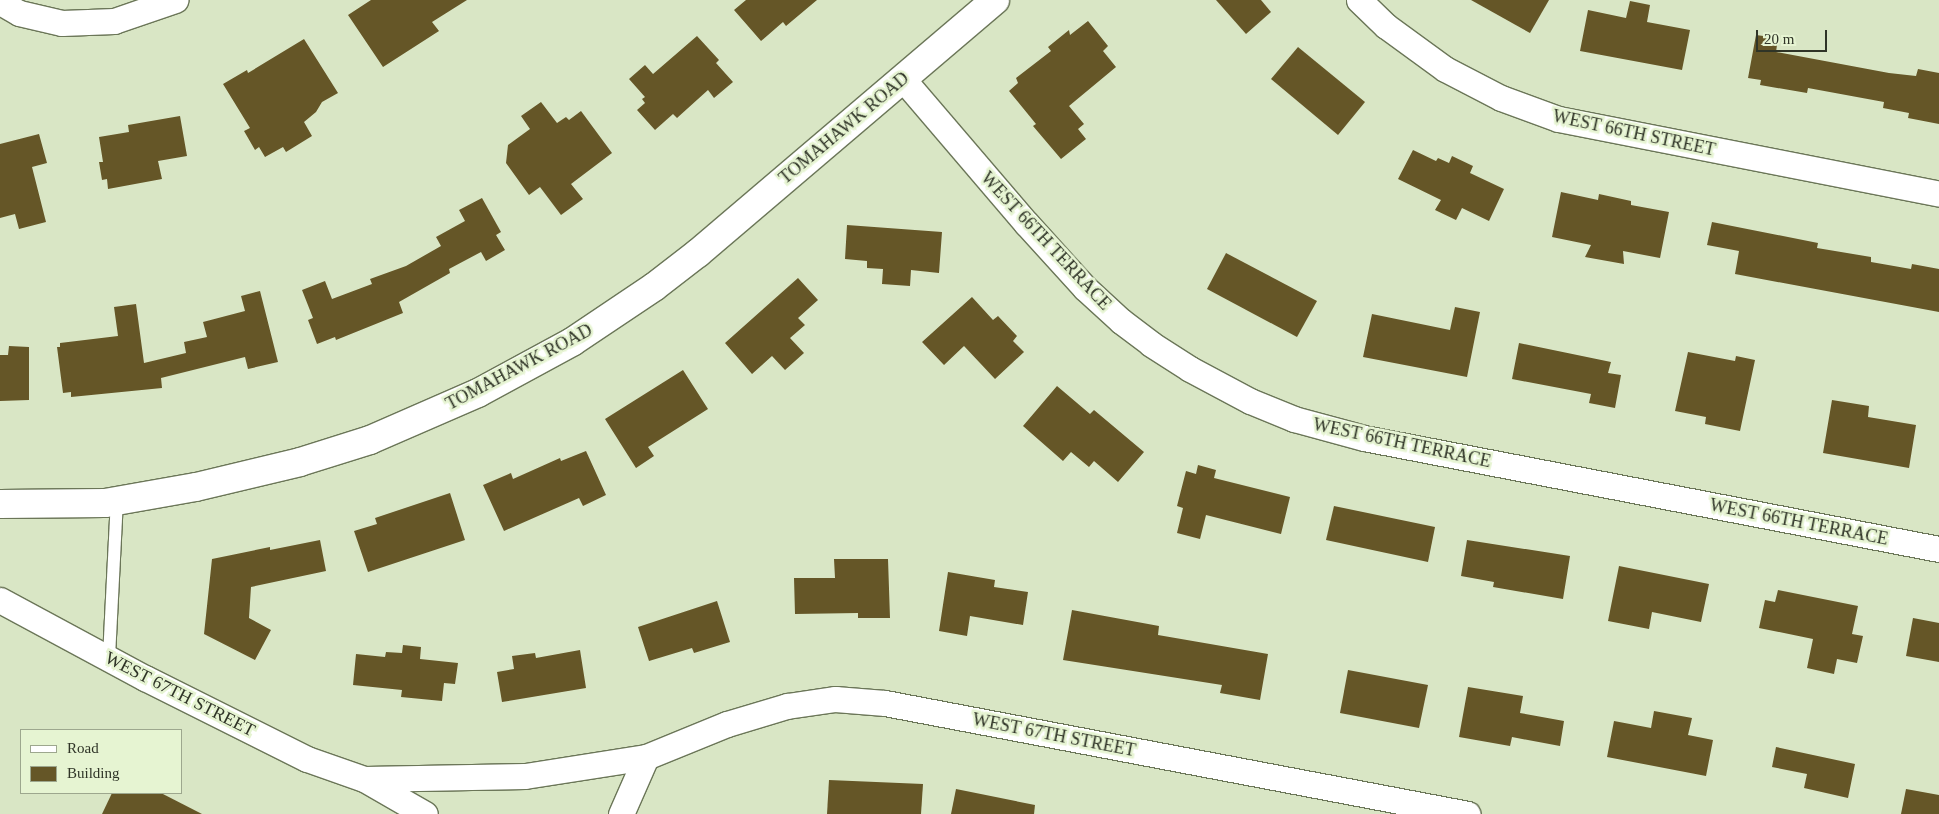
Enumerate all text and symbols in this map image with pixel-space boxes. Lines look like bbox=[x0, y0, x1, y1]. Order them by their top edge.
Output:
scale bar bbox=[1759, 20, 1830, 52]
text: 20 m bbox=[1764, 31, 1794, 47]
street label: TOMAHAWK ROAD bbox=[775, 67, 913, 189]
street label: WEST 66TH STREET bbox=[1551, 105, 1717, 161]
street label: WEST 66TH TERRACE bbox=[976, 167, 1116, 315]
street label: TOMAHAWK ROAD bbox=[442, 319, 596, 415]
street label: WEST 66TH TERRACE bbox=[1311, 414, 1493, 472]
street label: WEST 66TH TERRACE bbox=[1708, 494, 1890, 550]
street label: WEST 67TH STREET bbox=[101, 647, 259, 741]
street label: WEST 67TH STREET bbox=[970, 709, 1138, 761]
legend bbox=[20, 729, 182, 794]
text: Road bbox=[67, 740, 99, 756]
text: Building bbox=[67, 765, 120, 781]

